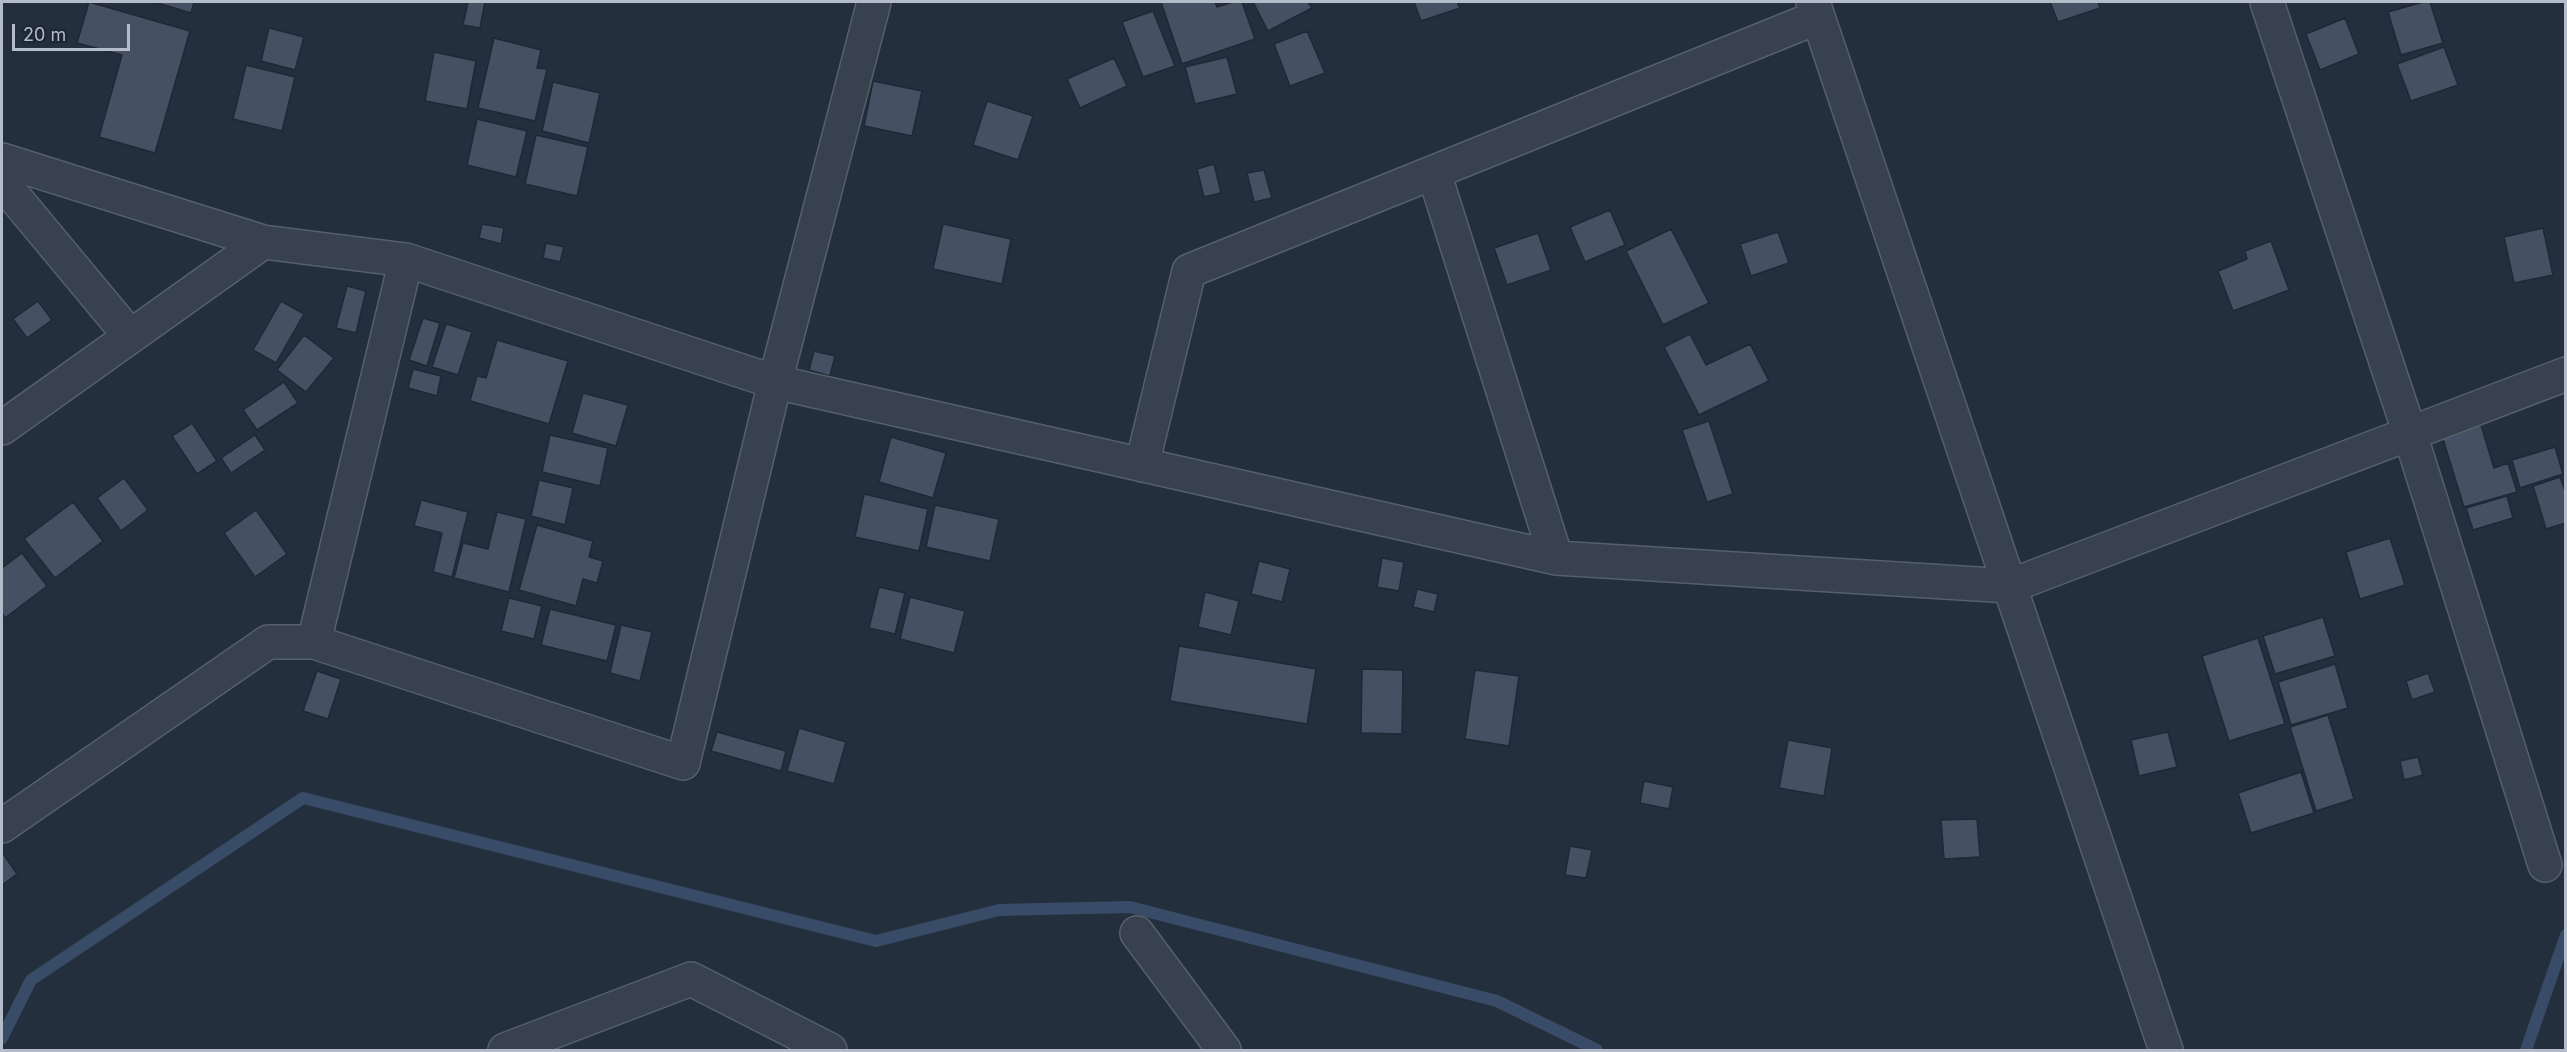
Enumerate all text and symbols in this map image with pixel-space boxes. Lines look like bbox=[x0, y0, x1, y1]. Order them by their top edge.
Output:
scale bar bbox=[15, 12, 134, 50]
text: 20 m bbox=[23, 24, 66, 45]

